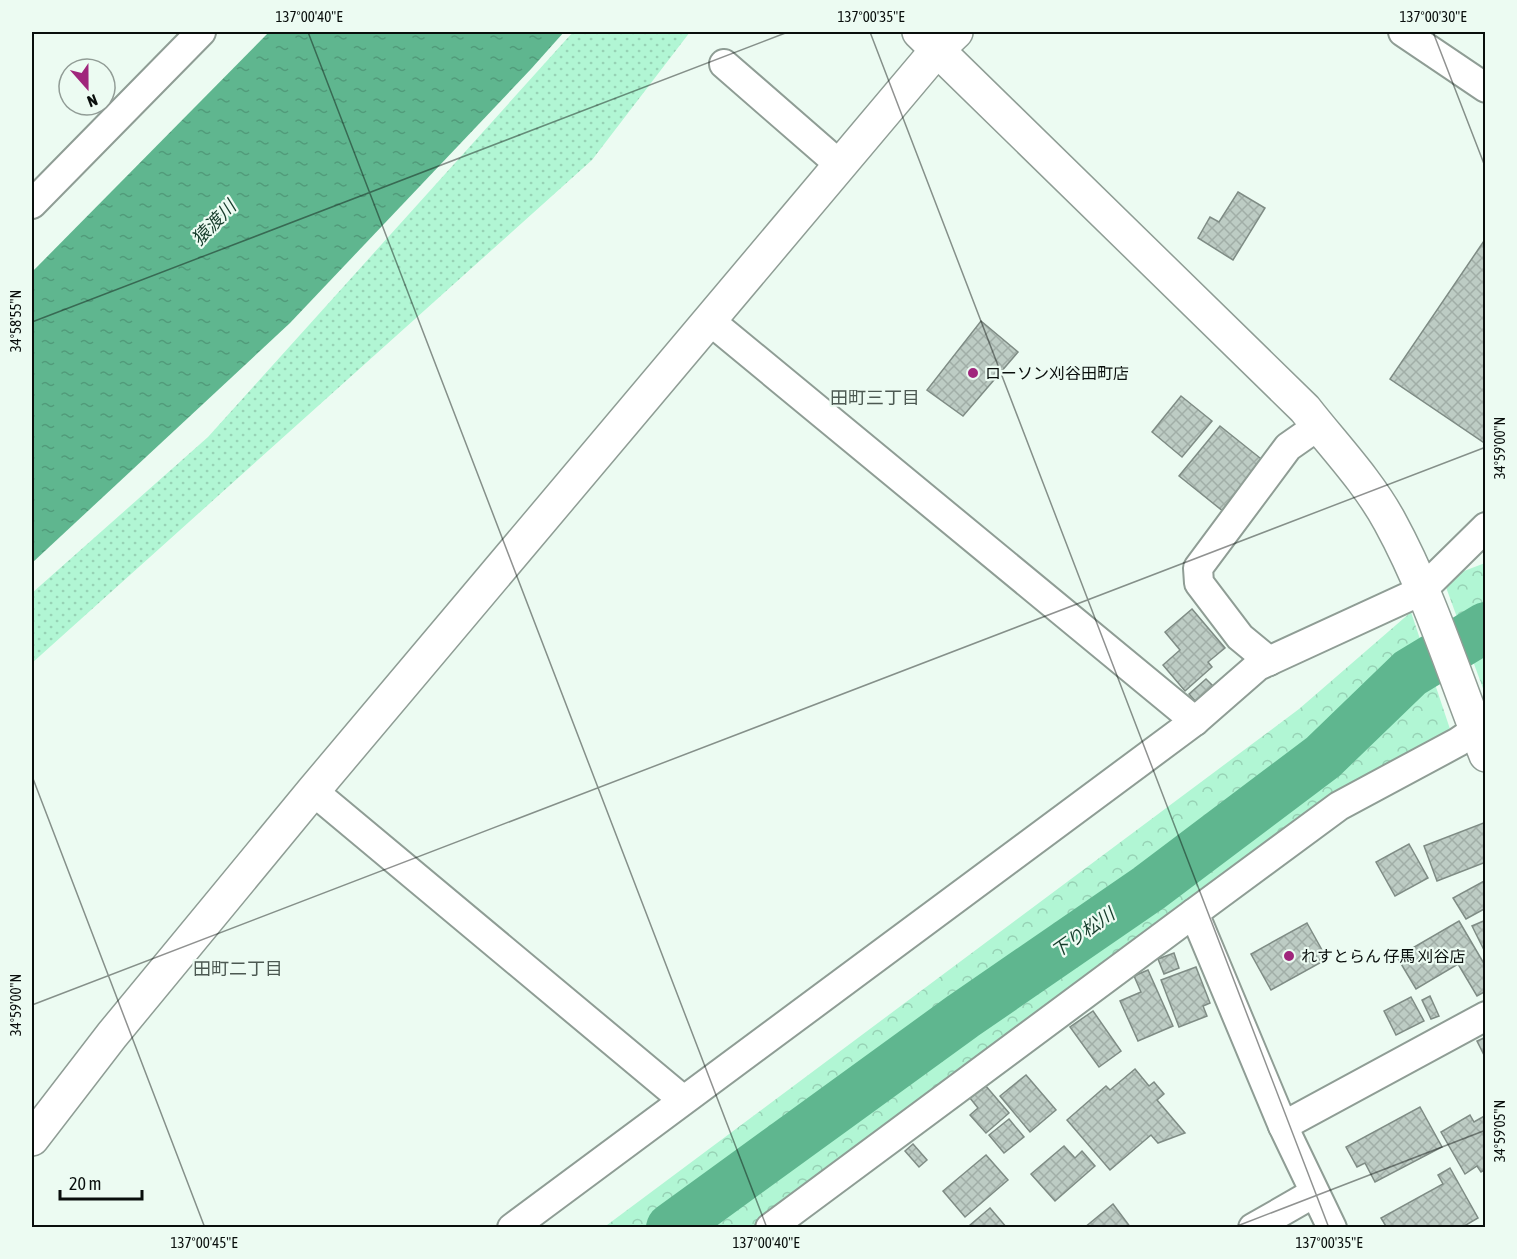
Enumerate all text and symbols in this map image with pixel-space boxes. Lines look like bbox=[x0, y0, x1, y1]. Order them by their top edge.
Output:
text: 137°00'40"E bbox=[275, 8, 343, 25]
text: 137°00'35"E bbox=[837, 8, 905, 25]
text: 137°00'30"E bbox=[1399, 8, 1467, 25]
north arrow bbox=[57, 57, 117, 117]
text: N bbox=[85, 91, 100, 111]
water label: 猿渡川 bbox=[187, 194, 241, 249]
text: 34°58'55"N bbox=[7, 290, 24, 352]
place label: ローソン刈谷田町店 bbox=[985, 364, 1129, 382]
marker: ローソン刈谷田町店 bbox=[966, 366, 980, 380]
district label: 田町三丁目 bbox=[830, 387, 920, 408]
text: 34°59'00"N bbox=[1491, 417, 1508, 479]
water label: 下り松川 bbox=[1047, 902, 1120, 962]
place label: れすとらん 仔馬 刈谷店 bbox=[1301, 947, 1465, 965]
marker: れすとらん 仔馬 刈谷店 bbox=[1282, 949, 1296, 963]
district label: 田町二丁目 bbox=[193, 958, 283, 979]
text: 34°59'00"N bbox=[7, 974, 24, 1036]
text: 34°59'05"N bbox=[1491, 1100, 1508, 1162]
scale bar bbox=[60, 1163, 142, 1201]
text: 20 m bbox=[69, 1173, 101, 1194]
text: 137°00'45"E bbox=[170, 1234, 238, 1251]
text: 137°00'40"E bbox=[732, 1234, 800, 1251]
text: 137°00'35"E bbox=[1295, 1234, 1363, 1251]

